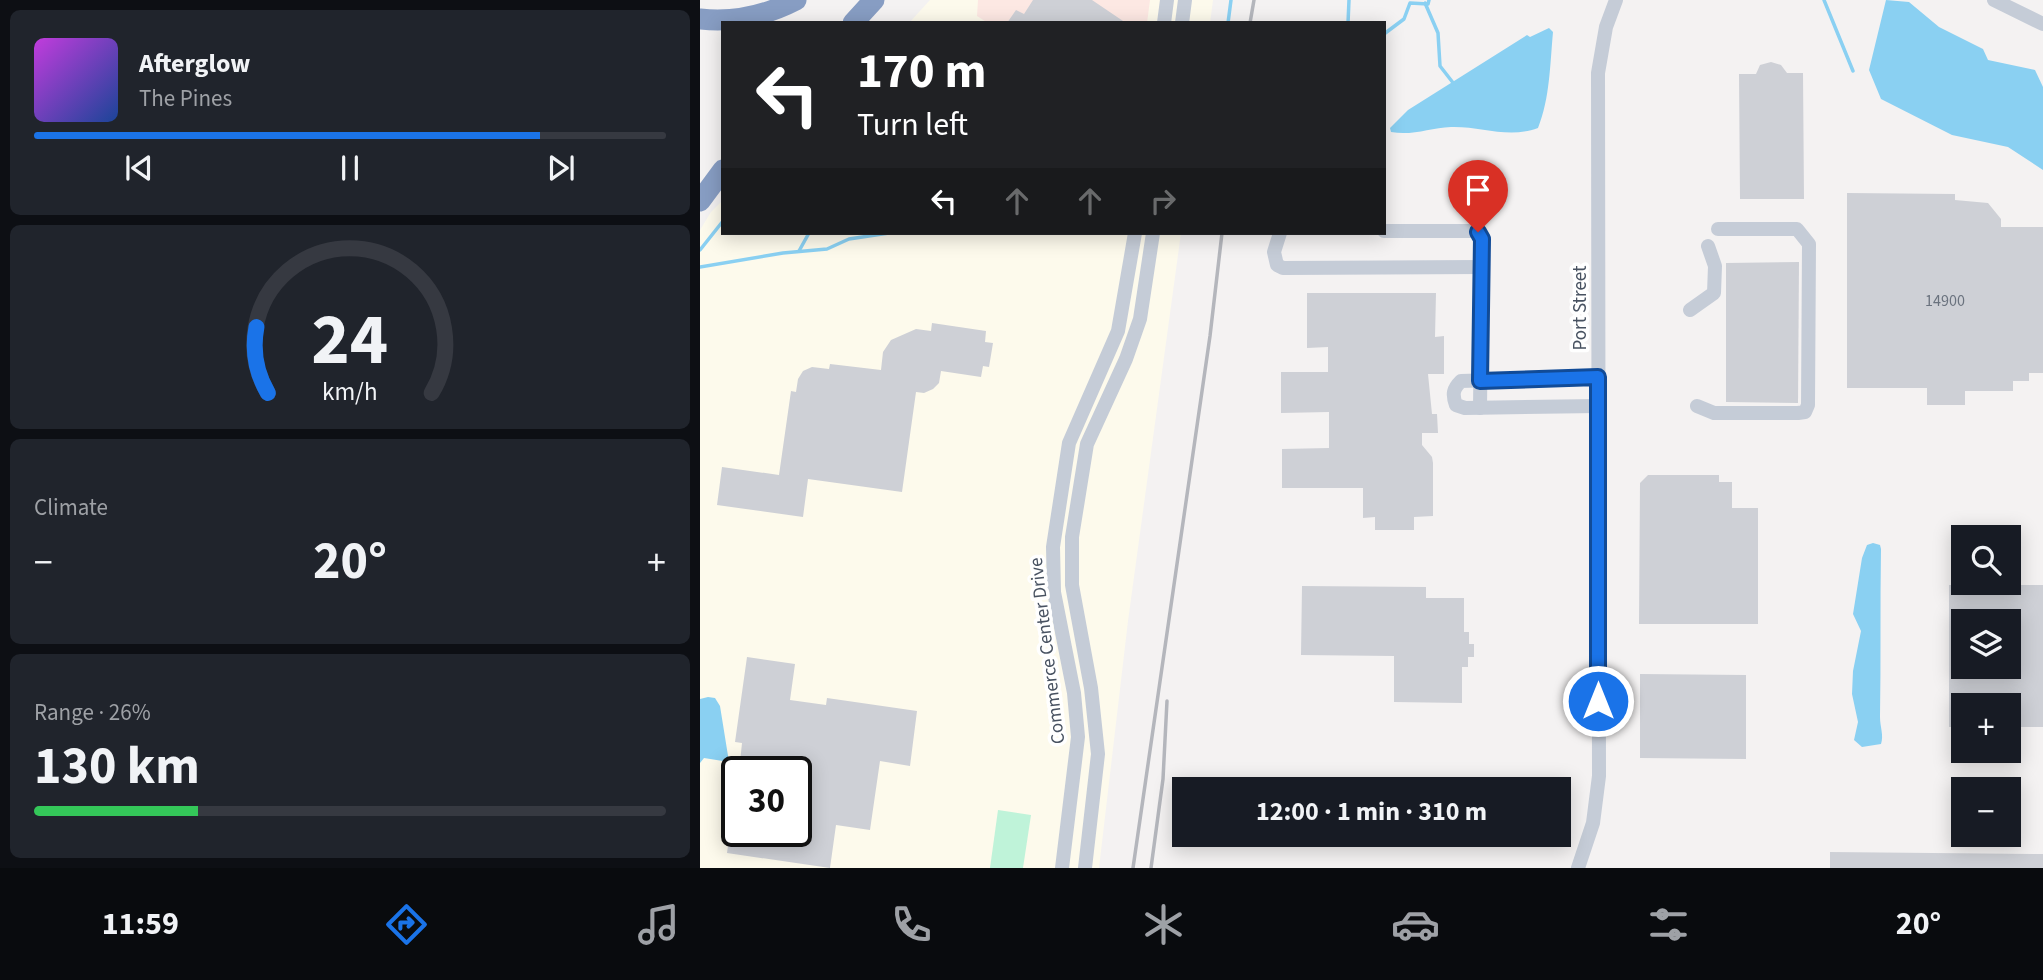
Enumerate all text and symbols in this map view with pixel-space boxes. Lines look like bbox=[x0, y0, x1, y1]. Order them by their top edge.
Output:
text: 170 m bbox=[857, 37, 986, 107]
text: Afterglow bbox=[139, 45, 250, 82]
icon: left bbox=[742, 49, 833, 140]
text: The Pines bbox=[139, 82, 232, 115]
text: Turn left bbox=[857, 102, 968, 148]
icon: previous bbox=[120, 149, 158, 187]
icon: pause bbox=[331, 149, 369, 187]
icon: next bbox=[542, 149, 580, 187]
pin bbox=[1448, 160, 1508, 232]
icon: arrive bbox=[1459, 171, 1497, 209]
icon: left bbox=[925, 182, 963, 220]
icon: ahead bbox=[998, 182, 1036, 220]
icon: ahead bbox=[1071, 182, 1109, 220]
icon: right bbox=[1144, 182, 1182, 220]
street label: Port Street bbox=[1567, 265, 1594, 351]
text: 24 bbox=[312, 288, 388, 392]
house number: 14900 bbox=[1925, 290, 1965, 312]
text: km/h bbox=[322, 374, 378, 410]
text: Climate bbox=[34, 491, 108, 524]
text: 20° bbox=[313, 525, 387, 599]
map controls bbox=[1951, 525, 2021, 847]
button: search bbox=[1951, 525, 2021, 595]
text: − bbox=[34, 536, 53, 590]
text: + bbox=[647, 536, 666, 590]
street label: Commerce Center Drive bbox=[1023, 556, 1072, 746]
button: layers bbox=[1951, 609, 2021, 679]
position arrow bbox=[1561, 664, 1635, 738]
button: + bbox=[1951, 693, 2021, 763]
text: Range · 26% bbox=[34, 696, 151, 729]
text: 130 km bbox=[34, 730, 200, 804]
speed limit sign: 30 bbox=[721, 756, 812, 847]
button: − bbox=[1951, 777, 2021, 847]
text: 12:00 · 1 min · 310 m bbox=[1256, 793, 1487, 830]
icon: directions bbox=[382, 900, 431, 949]
icon: music bbox=[634, 900, 683, 949]
icon: phone bbox=[887, 900, 936, 949]
icon: climate bbox=[1139, 900, 1188, 949]
icon: car bbox=[1391, 900, 1440, 949]
icon: filters bbox=[1644, 900, 1693, 949]
text: 11:59 bbox=[102, 901, 179, 947]
text: 20° bbox=[1896, 901, 1941, 947]

